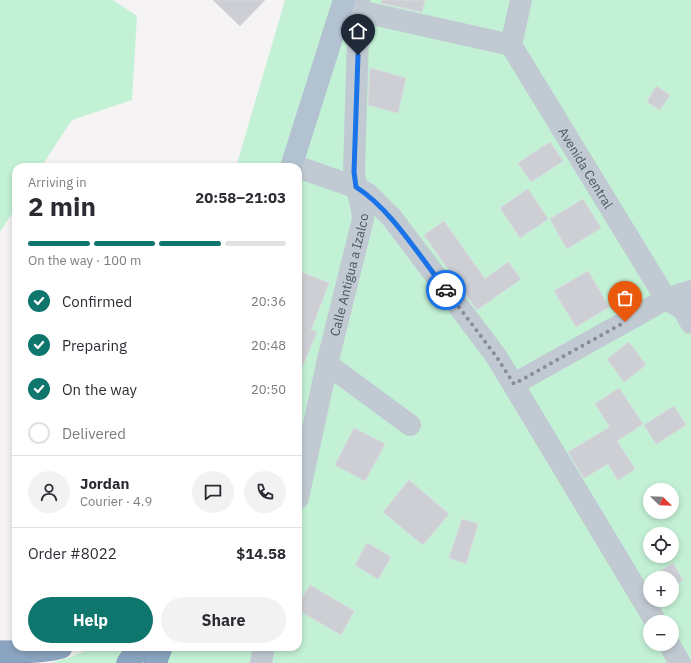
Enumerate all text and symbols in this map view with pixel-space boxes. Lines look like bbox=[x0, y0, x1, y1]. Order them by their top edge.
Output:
pin bbox=[341, 14, 375, 55]
icon: home bbox=[347, 20, 369, 42]
street label: Avenida Central bbox=[554, 124, 617, 212]
text: Arriving in bbox=[28, 174, 87, 191]
text: 20:58–21:03 bbox=[195, 188, 286, 207]
text: 2 min bbox=[28, 189, 96, 223]
street label: Calle Antigua a Izalco bbox=[326, 213, 372, 338]
text: On the way · 100 m bbox=[28, 252, 141, 269]
courier bbox=[426, 270, 466, 310]
icon: car bbox=[435, 279, 457, 301]
pin bbox=[608, 281, 642, 322]
icon: bag bbox=[614, 287, 636, 309]
icon: check bbox=[28, 290, 50, 312]
text: Confirmed bbox=[62, 292, 132, 311]
text: 20:36 bbox=[251, 293, 286, 310]
icon: check bbox=[28, 334, 50, 356]
text: Preparing bbox=[62, 336, 127, 355]
text: 20:48 bbox=[251, 337, 286, 354]
icon: check bbox=[28, 378, 50, 400]
text: On the way bbox=[62, 380, 137, 399]
text: 20:50 bbox=[251, 381, 286, 398]
text: Delivered bbox=[62, 424, 126, 443]
button: person bbox=[28, 471, 70, 513]
button: chat bbox=[192, 471, 234, 513]
button: phone bbox=[244, 471, 286, 513]
text: Jordan bbox=[80, 474, 129, 493]
north arrow bbox=[643, 483, 679, 519]
map controls bbox=[643, 483, 679, 651]
text: Courier · 4.9 bbox=[80, 493, 152, 510]
button: locate bbox=[643, 527, 679, 563]
text: Order #8022 bbox=[28, 544, 117, 563]
text: $14.58 bbox=[236, 544, 286, 563]
button: + bbox=[643, 571, 679, 607]
button: Help bbox=[28, 597, 153, 643]
button: Share bbox=[161, 597, 286, 643]
button: − bbox=[643, 615, 679, 651]

